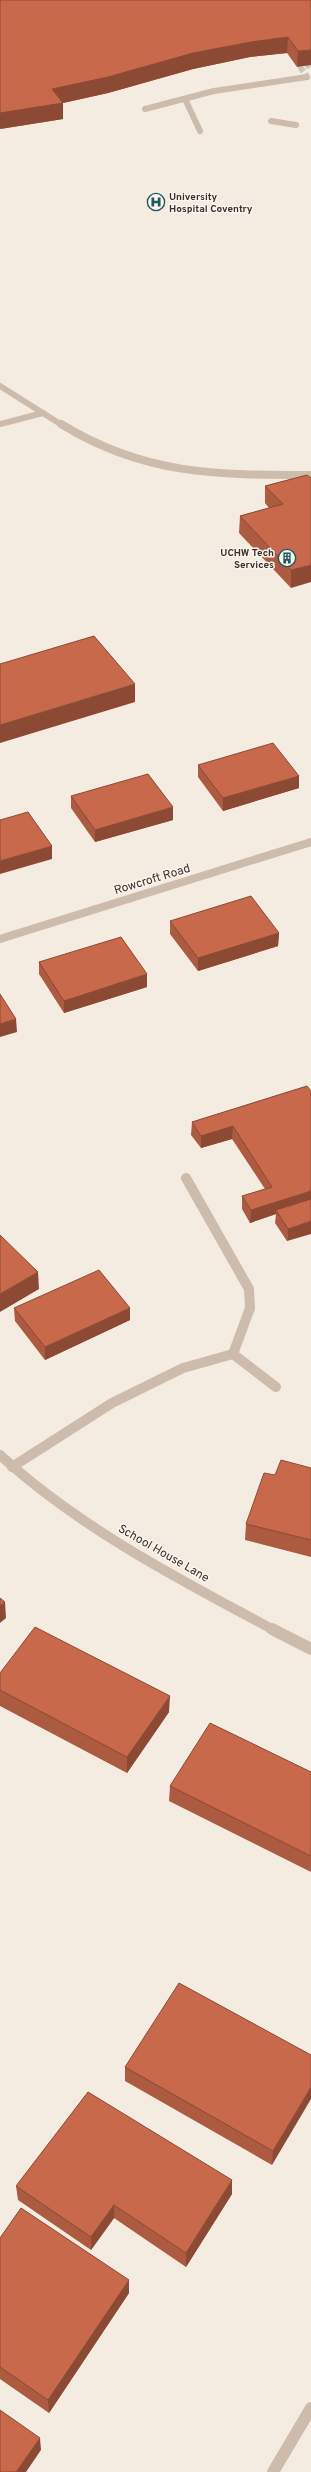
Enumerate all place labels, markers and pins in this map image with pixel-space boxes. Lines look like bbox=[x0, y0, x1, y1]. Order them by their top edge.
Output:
place label: University Hospital Coventry bbox=[169, 191, 253, 216]
hospital icon: University Hospital Coventry bbox=[146, 192, 166, 212]
place label: UCHW Tech Services bbox=[220, 547, 274, 572]
building icon: UCHW Tech Services bbox=[277, 548, 297, 568]

